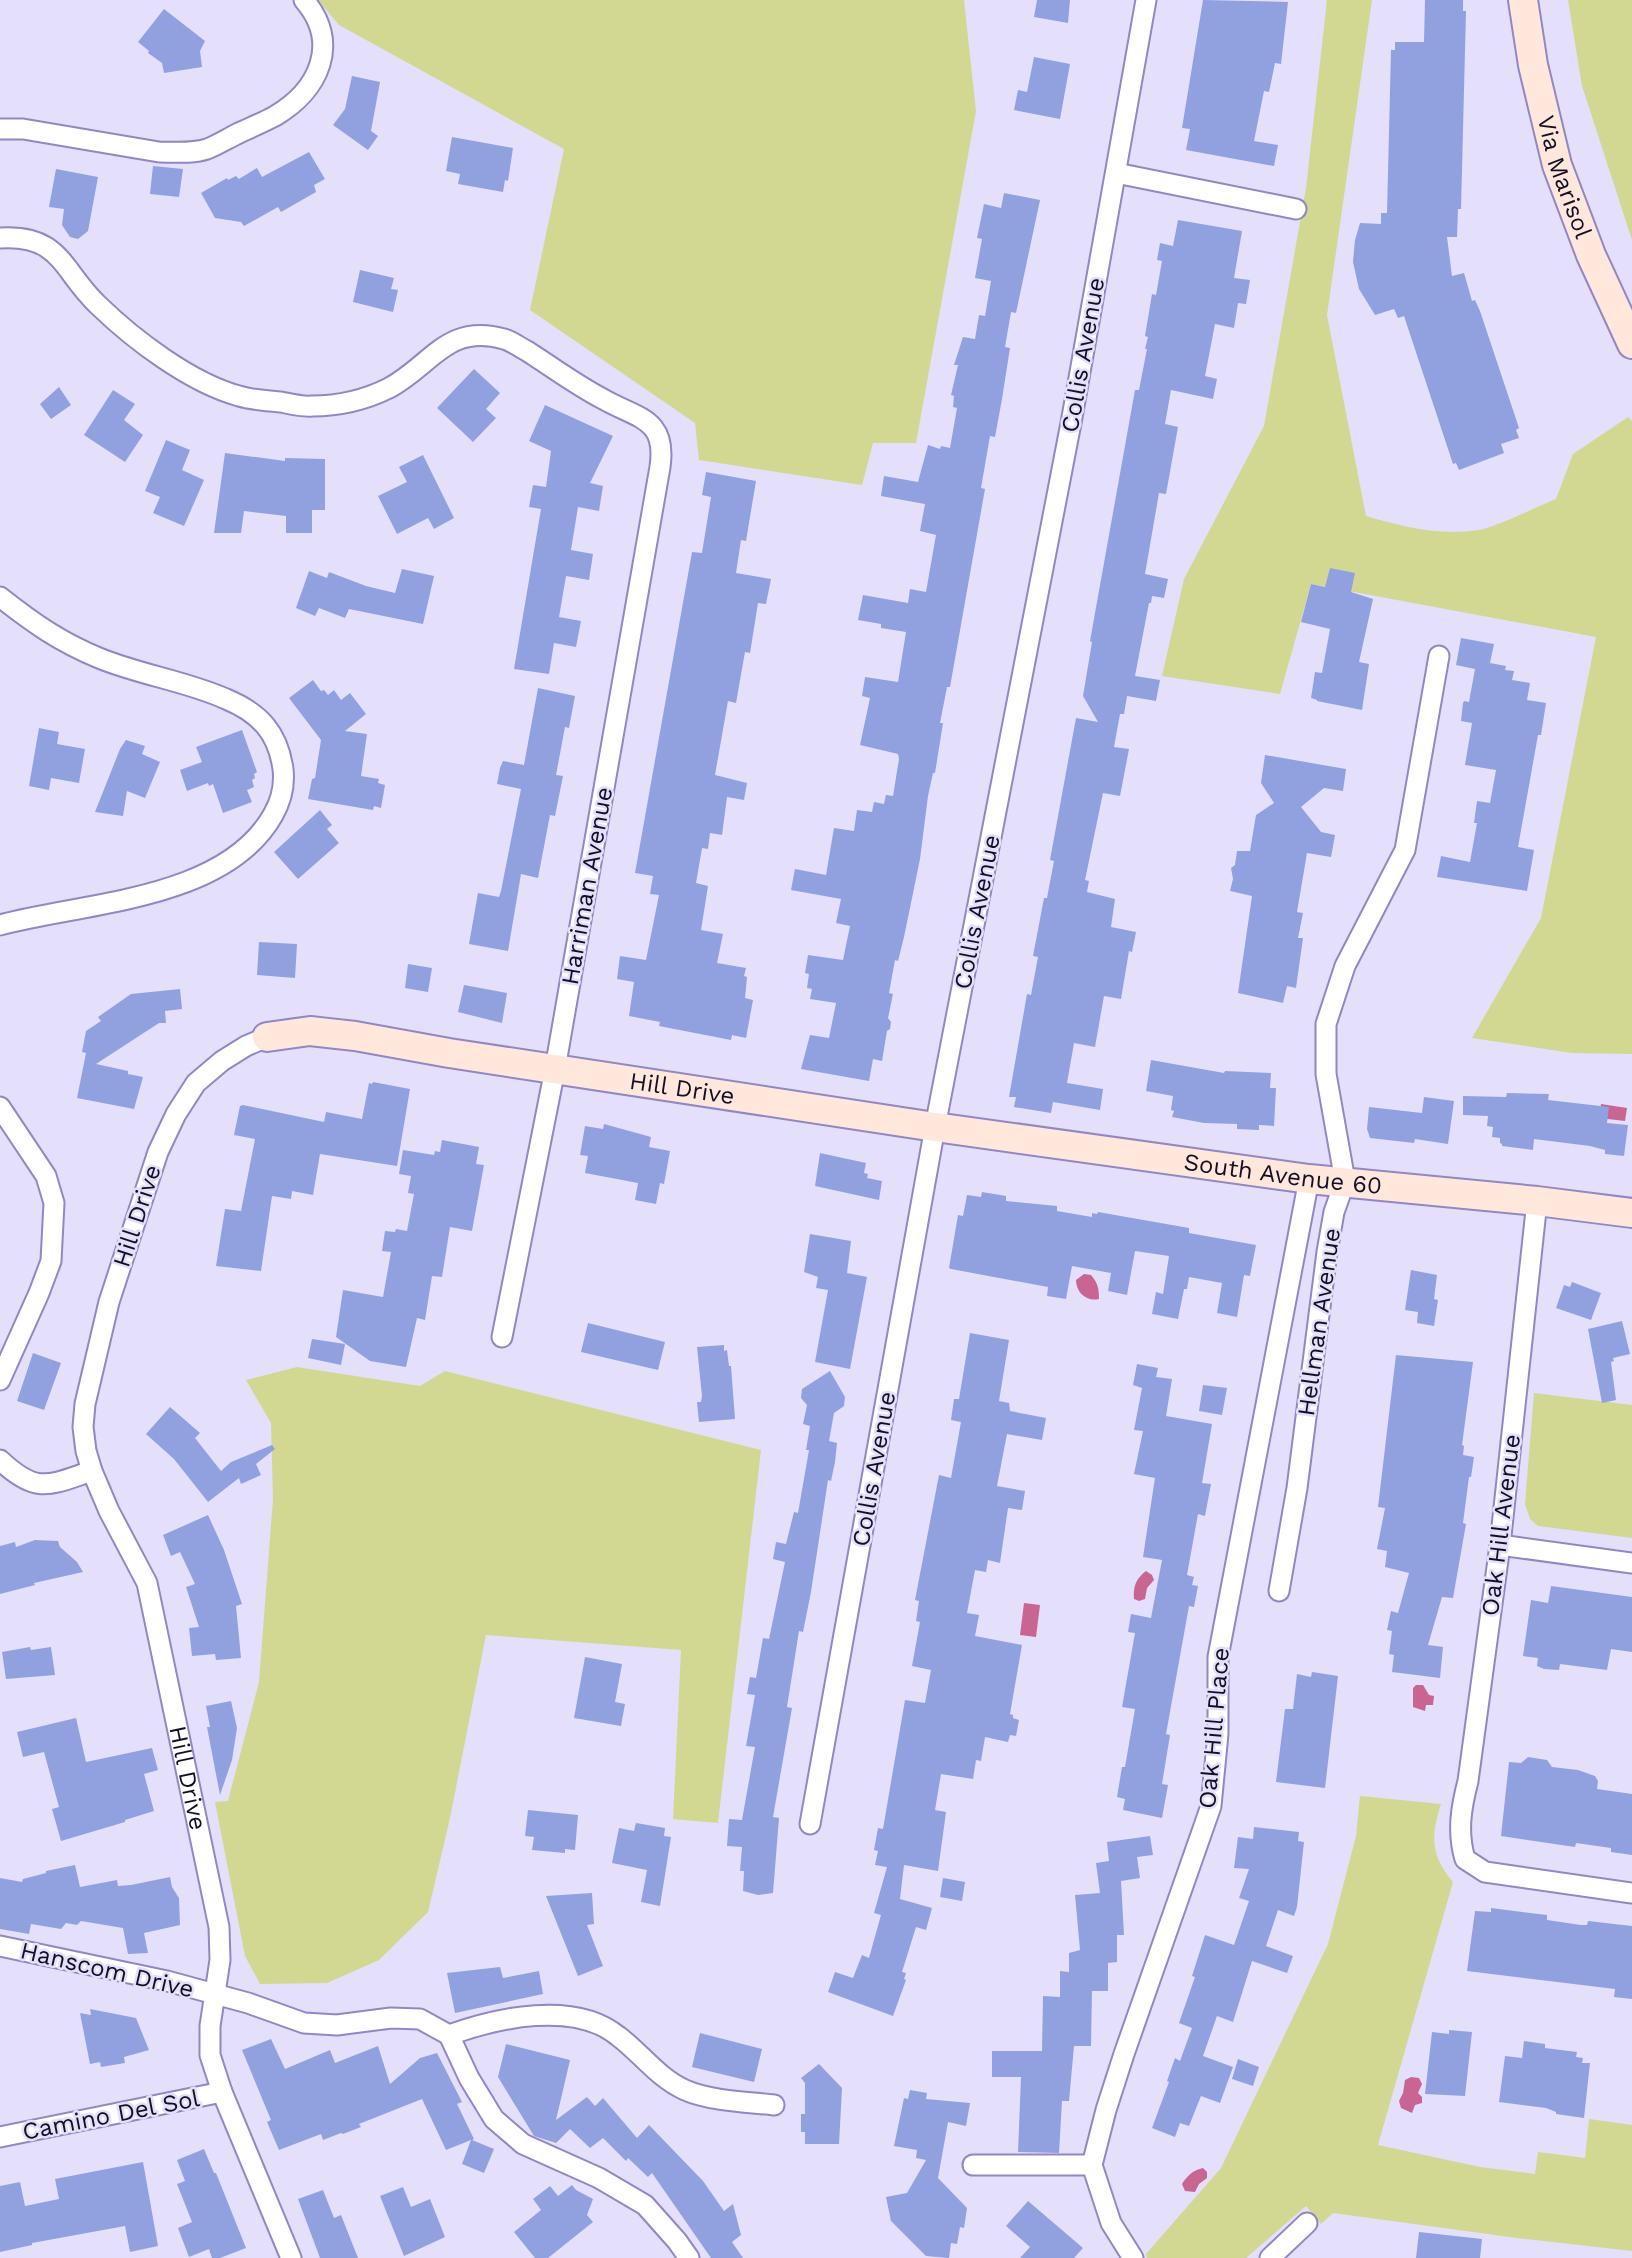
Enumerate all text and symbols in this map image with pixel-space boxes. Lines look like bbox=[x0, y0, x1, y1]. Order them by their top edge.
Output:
street label: Via Marisol bbox=[1532, 113, 1598, 243]
street label: Collis Avenue bbox=[1056, 275, 1110, 435]
street label: Harriman Avenue bbox=[556, 785, 618, 987]
street label: Collis Avenue bbox=[948, 832, 1006, 992]
street label: Hill Drive bbox=[628, 1067, 736, 1110]
street label: South Avenue 60 bbox=[1182, 1148, 1383, 1200]
street label: Hill Drive bbox=[107, 1161, 167, 1271]
street label: Hellman Avenue bbox=[1292, 1226, 1346, 1418]
street label: Collis Avenue bbox=[847, 1389, 901, 1549]
street label: Oak Hill Avenue bbox=[1476, 1433, 1526, 1617]
street label: Oak Hill Place bbox=[1193, 1646, 1235, 1810]
street label: Hill Drive bbox=[163, 1723, 212, 1833]
street label: Hanscom Drive bbox=[18, 1936, 196, 2004]
street label: Camino Del Sol bbox=[20, 2084, 203, 2146]

